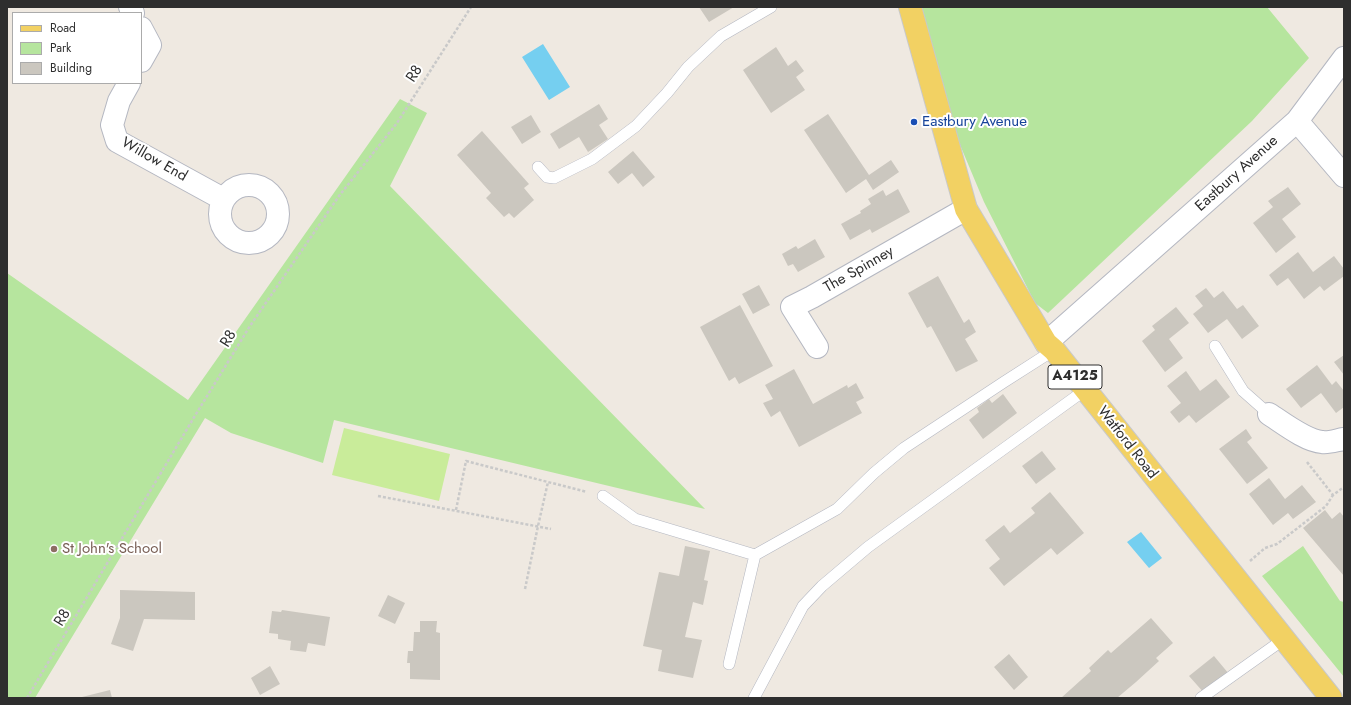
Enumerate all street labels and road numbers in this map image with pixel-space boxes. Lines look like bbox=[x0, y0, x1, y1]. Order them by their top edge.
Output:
street label: R8 bbox=[403, 62, 427, 86]
street label: Eastbury Avenue bbox=[1192, 132, 1282, 216]
street label: Willow End bbox=[118, 134, 190, 186]
street label: The Spinney bbox=[821, 243, 897, 297]
street label: R8 bbox=[217, 327, 241, 351]
road number: A4125 bbox=[1048, 365, 1102, 389]
street label: Watford Road bbox=[1093, 403, 1161, 483]
street label: R8 bbox=[51, 606, 75, 630]

